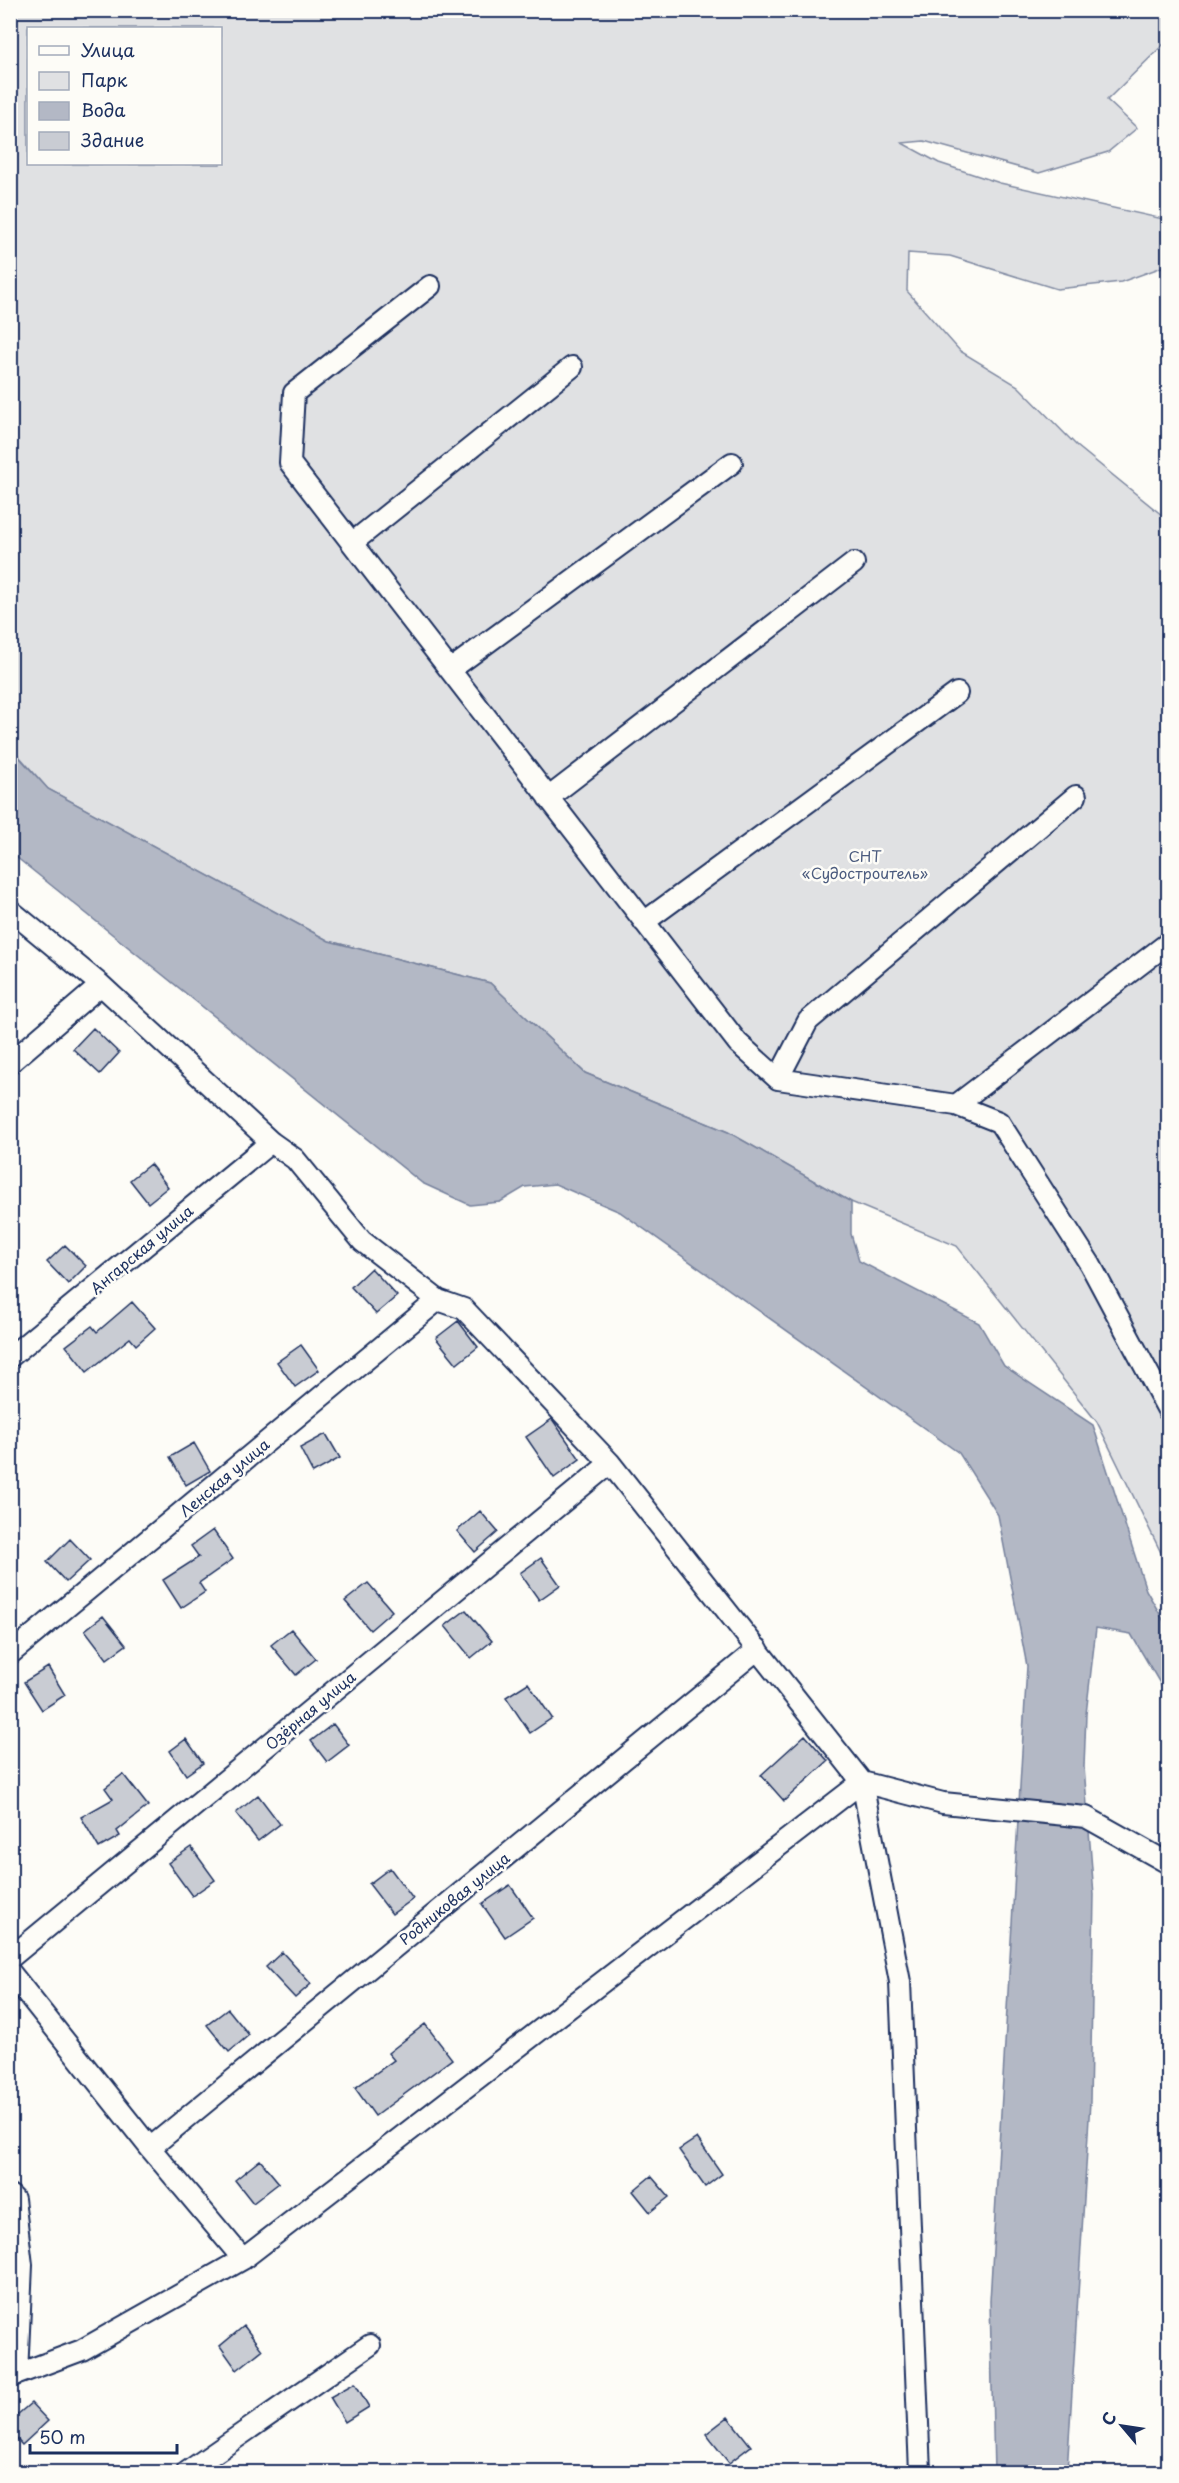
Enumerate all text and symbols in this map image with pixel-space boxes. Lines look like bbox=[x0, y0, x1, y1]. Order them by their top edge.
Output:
legend bbox=[27, 27, 222, 165]
text: Улица bbox=[81, 36, 135, 63]
text: Парк bbox=[81, 66, 128, 93]
text: Вода bbox=[81, 96, 126, 123]
text: Здание bbox=[81, 126, 144, 153]
park label: СНТ «Судостроитель» bbox=[802, 844, 929, 884]
street label: Ангарская улица bbox=[84, 1199, 198, 1299]
street label: Ленская улица bbox=[174, 1432, 274, 1522]
street label: Озёрная улица bbox=[260, 1665, 361, 1755]
street label: Родниковая улица bbox=[394, 1846, 515, 1950]
north arrow bbox=[1092, 2396, 1152, 2456]
text: С bbox=[1095, 2407, 1121, 2429]
scale bar bbox=[30, 2417, 177, 2455]
text: 50 m bbox=[39, 2423, 86, 2450]

